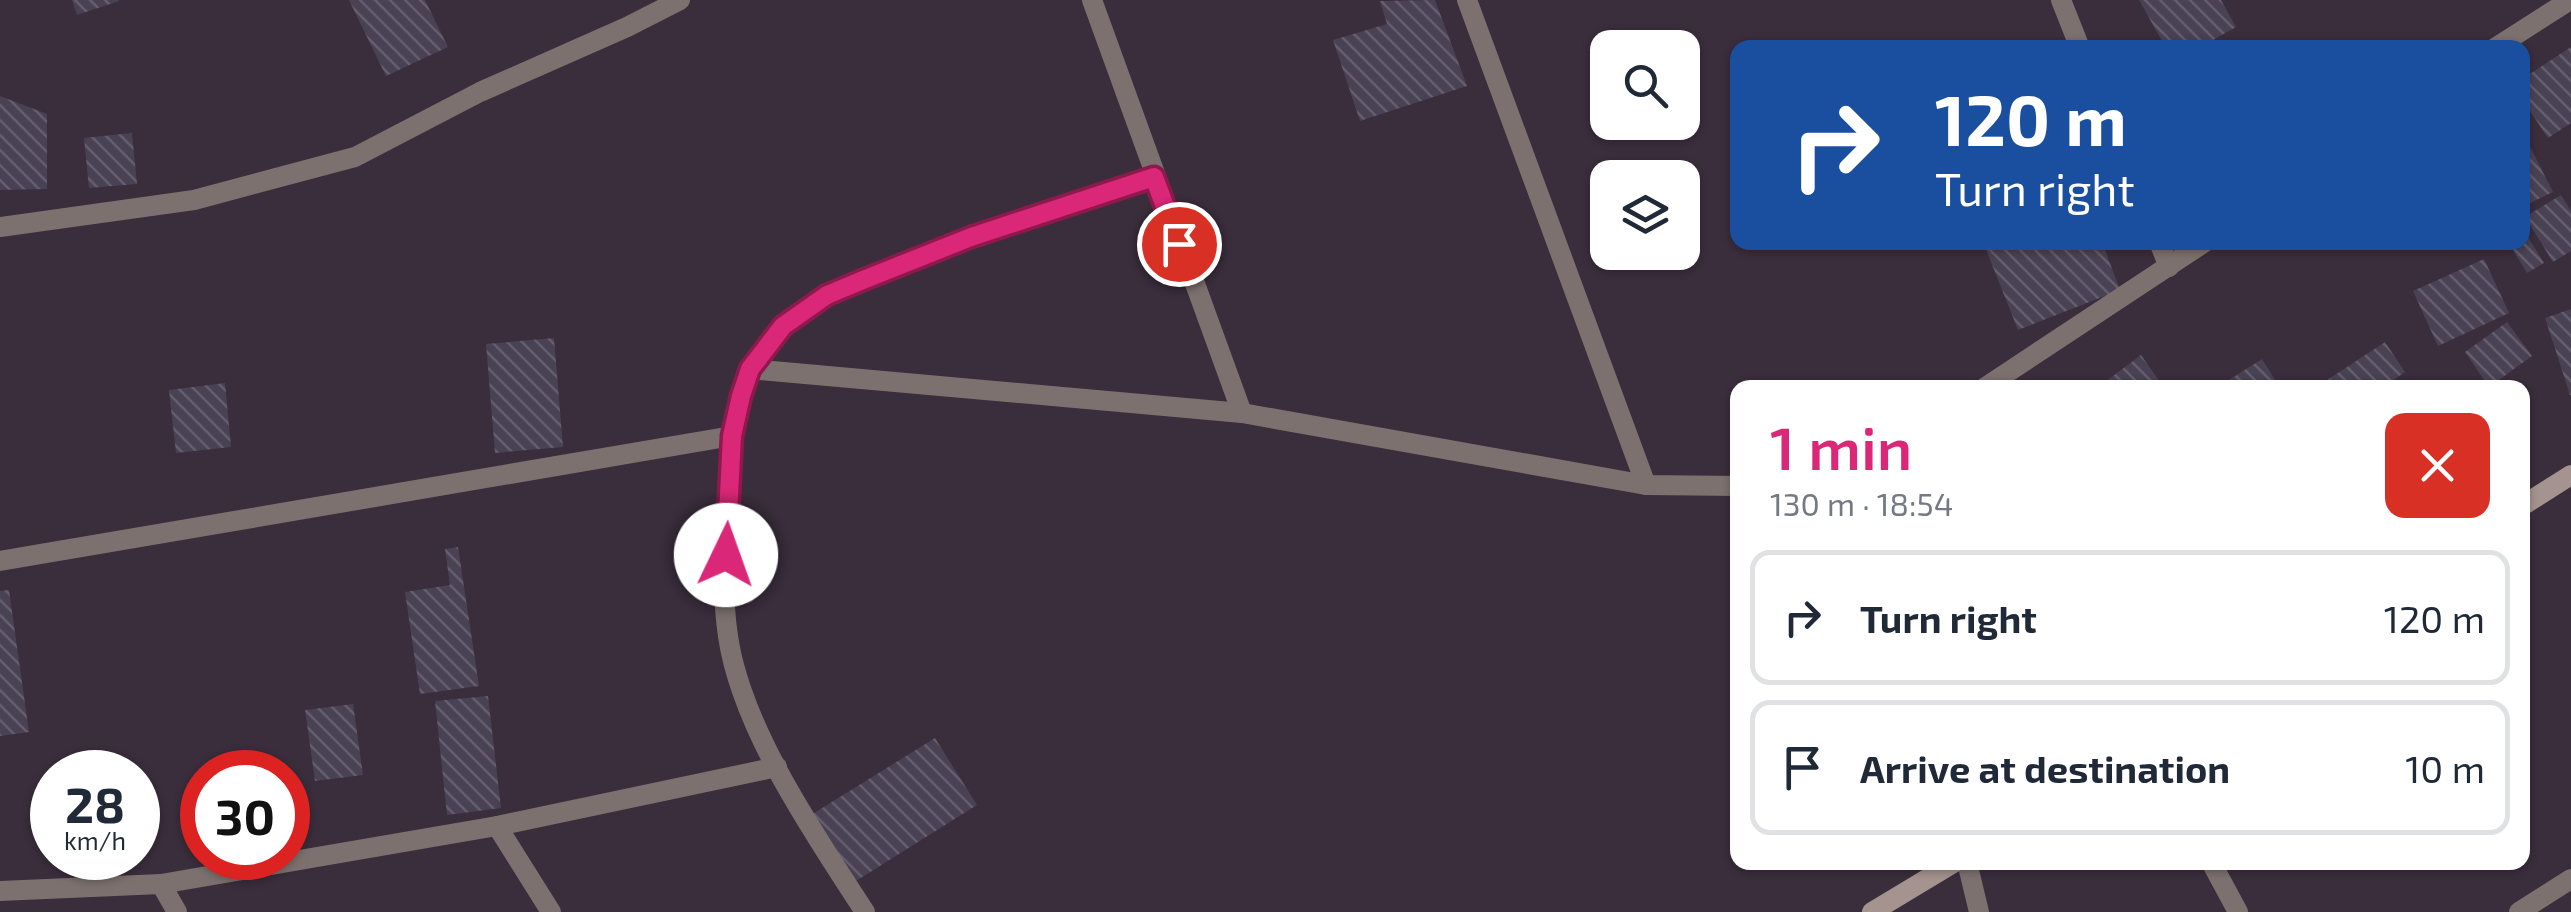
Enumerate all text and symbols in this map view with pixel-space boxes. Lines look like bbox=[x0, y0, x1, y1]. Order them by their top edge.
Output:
map controls bbox=[1590, 30, 1700, 270]
button: search bbox=[1590, 30, 1700, 140]
text: 120 m bbox=[1935, 76, 2127, 160]
icon: right bbox=[1770, 80, 1900, 210]
button: layers bbox=[1590, 160, 1700, 270]
text: Turn right bbox=[1935, 161, 2135, 215]
pin bbox=[1137, 202, 1222, 287]
icon: arrive bbox=[1152, 217, 1207, 272]
text: 1 min bbox=[1770, 410, 1912, 482]
button: close bbox=[2385, 413, 2490, 518]
text: 130 m · 18:54 bbox=[1770, 484, 1953, 522]
position arrow bbox=[674, 503, 778, 607]
icon: right bbox=[1775, 590, 1830, 645]
text: Turn right bbox=[1860, 595, 2037, 641]
text: 120 m bbox=[2384, 595, 2485, 641]
icon: arrive bbox=[1775, 740, 1830, 795]
text: Arrive at destination bbox=[1860, 745, 2230, 791]
text: 10 m bbox=[2405, 745, 2485, 791]
speed limit sign: 30 bbox=[180, 750, 310, 880]
text: 28 bbox=[65, 773, 125, 833]
text: km/h bbox=[64, 825, 126, 855]

